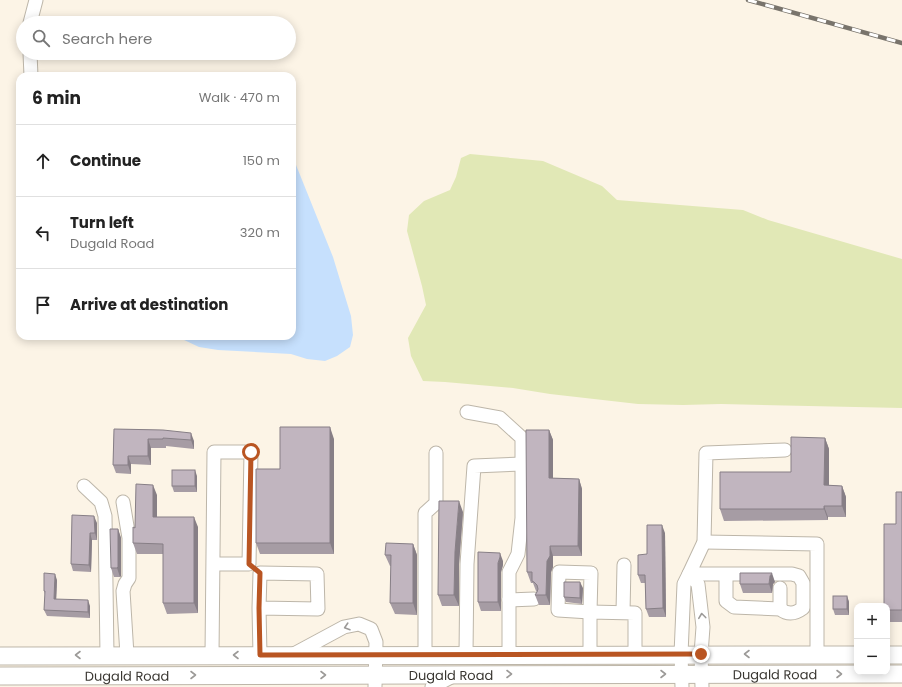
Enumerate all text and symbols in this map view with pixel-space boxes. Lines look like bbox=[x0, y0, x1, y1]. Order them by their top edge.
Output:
search box bbox=[16, 16, 296, 60]
icon: search bbox=[30, 27, 52, 49]
text: Search here bbox=[62, 28, 152, 49]
text: 6 min bbox=[32, 86, 81, 110]
text: Walk · 470 m bbox=[199, 88, 280, 107]
icon: ahead bbox=[32, 150, 54, 172]
text: Continue bbox=[70, 150, 141, 171]
text: 150 m bbox=[243, 151, 280, 170]
text: Turn left bbox=[70, 212, 134, 233]
icon: left bbox=[32, 222, 54, 244]
text: 320 m bbox=[240, 223, 280, 242]
text: Dugald Road bbox=[70, 234, 154, 253]
icon: arrive bbox=[32, 294, 54, 316]
text: Arrive at destination bbox=[70, 294, 228, 315]
route start bbox=[242, 443, 260, 461]
map controls bbox=[854, 603, 890, 675]
button: + bbox=[854, 603, 890, 639]
one-way arrow bbox=[698, 613, 707, 619]
one-way arrow bbox=[343, 622, 350, 631]
button: − bbox=[854, 639, 890, 675]
route end bbox=[692, 645, 710, 663]
one-way arrow bbox=[744, 650, 750, 658]
one-way arrow bbox=[75, 651, 81, 659]
one-way arrow bbox=[233, 651, 239, 659]
street label: Dugald Road bbox=[733, 665, 817, 684]
street label: Dugald Road bbox=[409, 666, 493, 685]
street label: Dugald Road bbox=[85, 667, 169, 686]
one-way arrow bbox=[506, 670, 512, 678]
one-way arrow bbox=[660, 670, 666, 678]
one-way arrow bbox=[836, 670, 842, 678]
one-way arrow bbox=[190, 671, 196, 679]
one-way arrow bbox=[320, 671, 326, 679]

